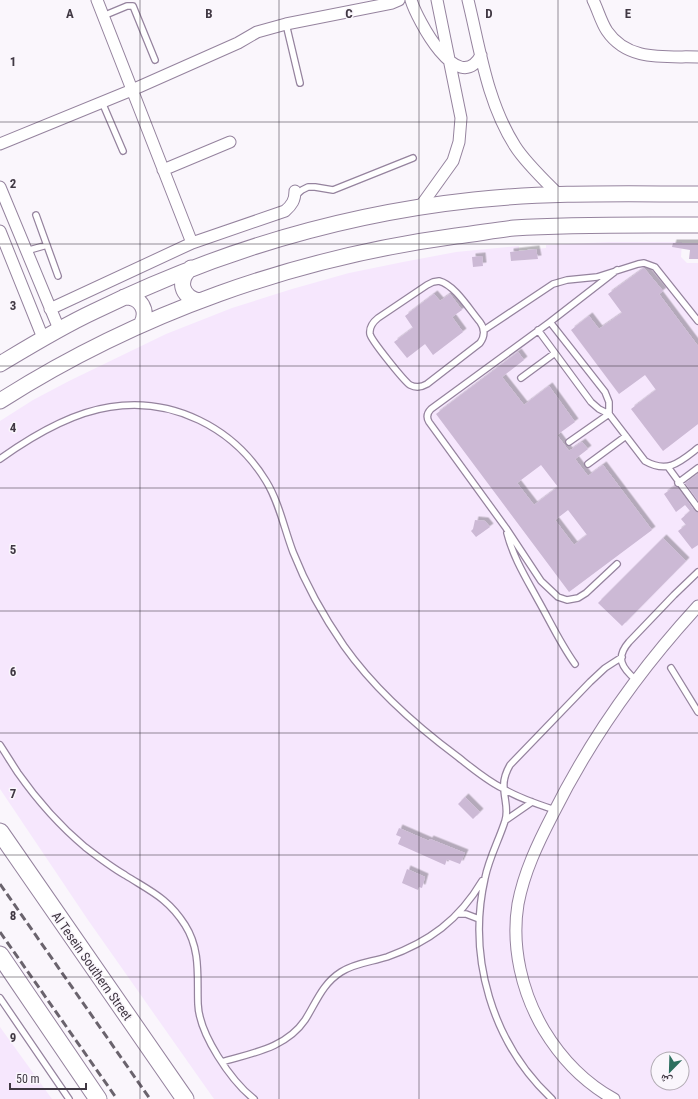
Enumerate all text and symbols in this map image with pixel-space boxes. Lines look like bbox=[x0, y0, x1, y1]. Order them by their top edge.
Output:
text: A bbox=[66, 6, 74, 21]
text: B bbox=[205, 6, 213, 21]
text: C bbox=[345, 6, 353, 21]
text: D bbox=[485, 6, 493, 21]
text: E bbox=[625, 6, 632, 21]
text: 1 bbox=[10, 54, 16, 69]
text: 2 bbox=[10, 176, 17, 191]
text: 3 bbox=[10, 298, 16, 313]
text: 4 bbox=[10, 420, 17, 435]
text: 5 bbox=[10, 542, 17, 557]
text: 6 bbox=[10, 664, 17, 679]
text: 7 bbox=[10, 786, 17, 801]
text: 8 bbox=[10, 908, 16, 923]
street label: Al Tesein Southern Street bbox=[49, 909, 135, 1023]
text: 9 bbox=[10, 1030, 16, 1045]
north arrow bbox=[650, 1051, 690, 1091]
scale bar bbox=[10, 1065, 86, 1091]
text: ش bbox=[658, 1070, 675, 1088]
text: 50 m bbox=[16, 1072, 40, 1086]

